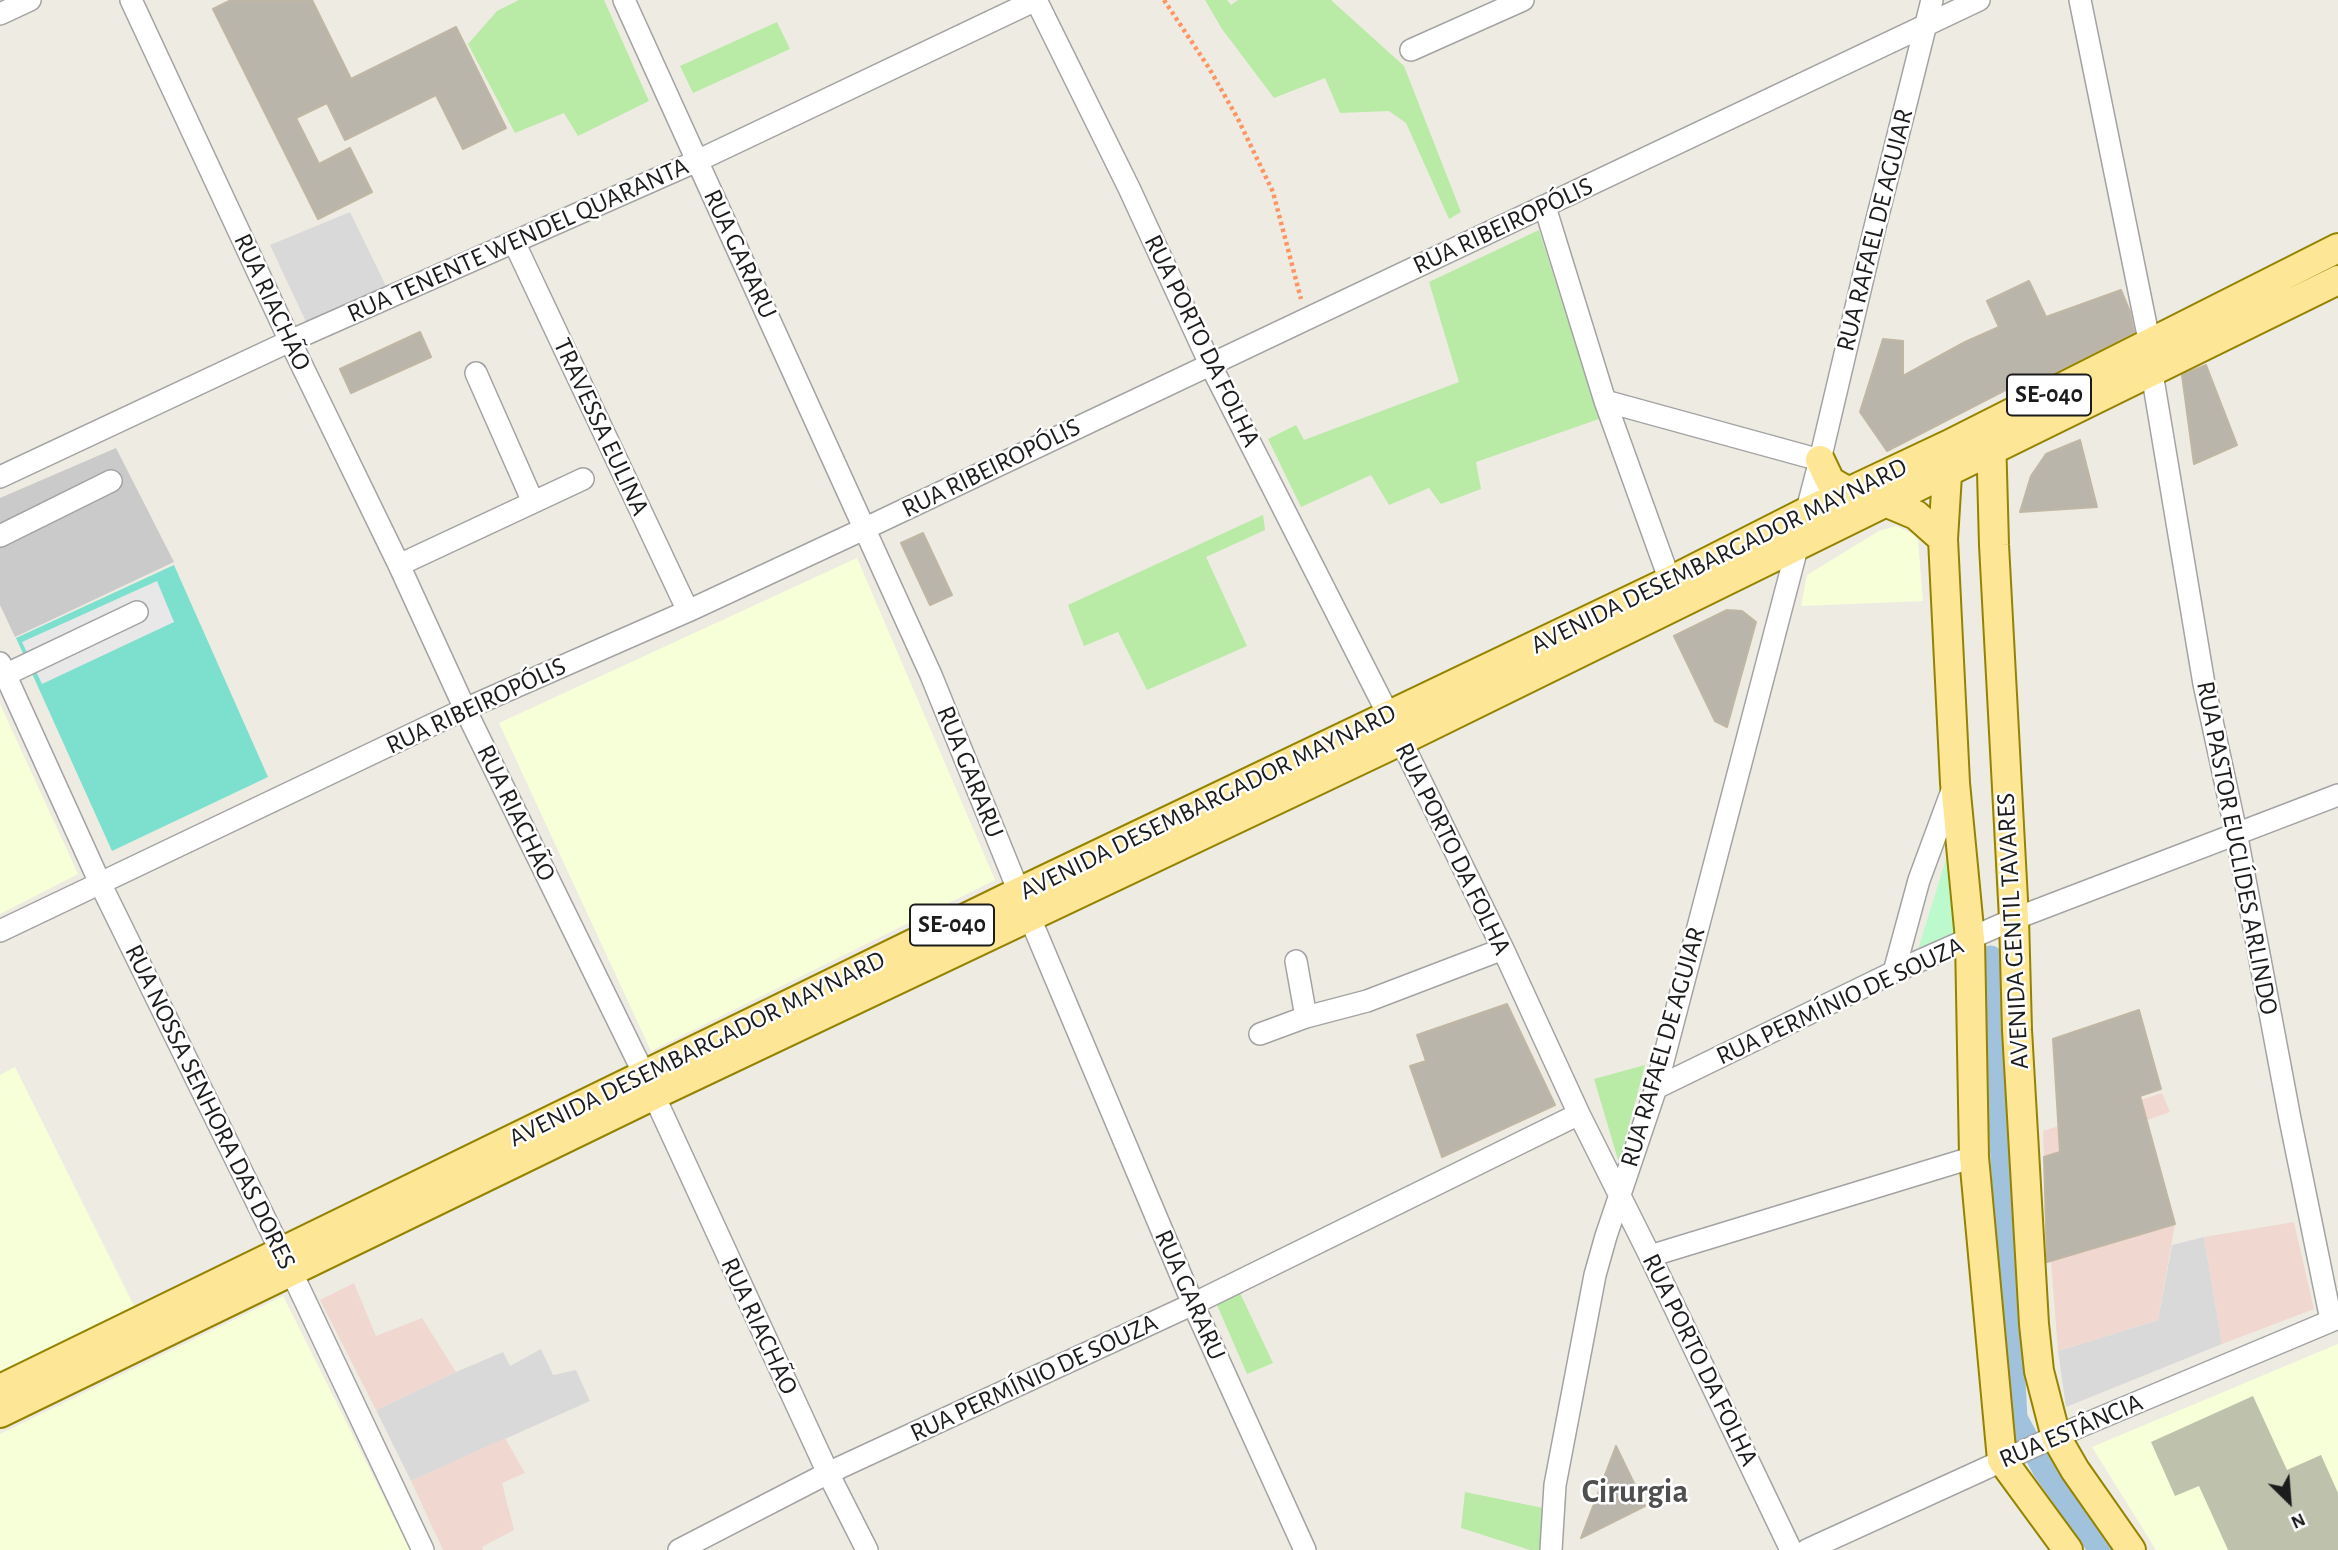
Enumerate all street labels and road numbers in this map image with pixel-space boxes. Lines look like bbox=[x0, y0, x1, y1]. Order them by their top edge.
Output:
street label: RUA RAFAEL DE AGUIAR bbox=[1830, 106, 1920, 354]
street label: RUA TENENTE WENDEL QUARANTA bbox=[343, 150, 693, 330]
street label: RUA RIBEIROPÓLIS bbox=[1408, 171, 1598, 281]
street label: RUA GARARU bbox=[696, 184, 784, 324]
street label: RUA RIACHÃO bbox=[227, 229, 317, 375]
street label: RUA PORTO DA FOLHA bbox=[1137, 230, 1267, 452]
street label: TRAVESSA EULINA bbox=[546, 333, 656, 521]
road number: SE-040 bbox=[2007, 374, 2091, 416]
street label: RUA RIBEIROPÓLIS bbox=[897, 411, 1085, 525]
street label: AVENIDA DESEMBARGADOR MAYNARD bbox=[1526, 451, 1912, 661]
street label: RUA RIBEIROPÓLIS bbox=[381, 651, 571, 761]
street label: RUA PASTOR EUCLÍDES ARLINDO bbox=[2189, 678, 2285, 1018]
street label: AVENIDA DESEMBARGADOR MAYNARD bbox=[1015, 697, 1401, 907]
street label: RUA GARARU bbox=[929, 702, 1011, 842]
street label: RUA PORTO DA FOLHA bbox=[1388, 738, 1518, 960]
street label: RUA RIACHÃO bbox=[470, 740, 562, 886]
street label: AVENIDA GENTIL TAVARES bbox=[1990, 792, 2036, 1070]
road number: SE-040 bbox=[910, 904, 994, 945]
street label: RUA RAFAEL DE AGUIAR bbox=[1614, 923, 1712, 1171]
street label: RUA PERMÍNIO DE SOUZA bbox=[1711, 930, 1969, 1072]
street label: RUA NOSSA SENHORA DAS DORES bbox=[118, 940, 302, 1274]
street label: AVENIDA DESEMBARGADOR MAYNARD bbox=[504, 944, 890, 1154]
street label: RUA GARARU bbox=[1147, 1225, 1233, 1365]
street label: RUA PORTO DA FOLHA bbox=[1635, 1249, 1765, 1471]
street label: RUA RIACHÃO bbox=[714, 1253, 804, 1399]
street label: RUA PERMÍNIO DE SOUZA bbox=[905, 1307, 1163, 1449]
street label: RUA ESTÂNCIA bbox=[1995, 1387, 2147, 1475]

